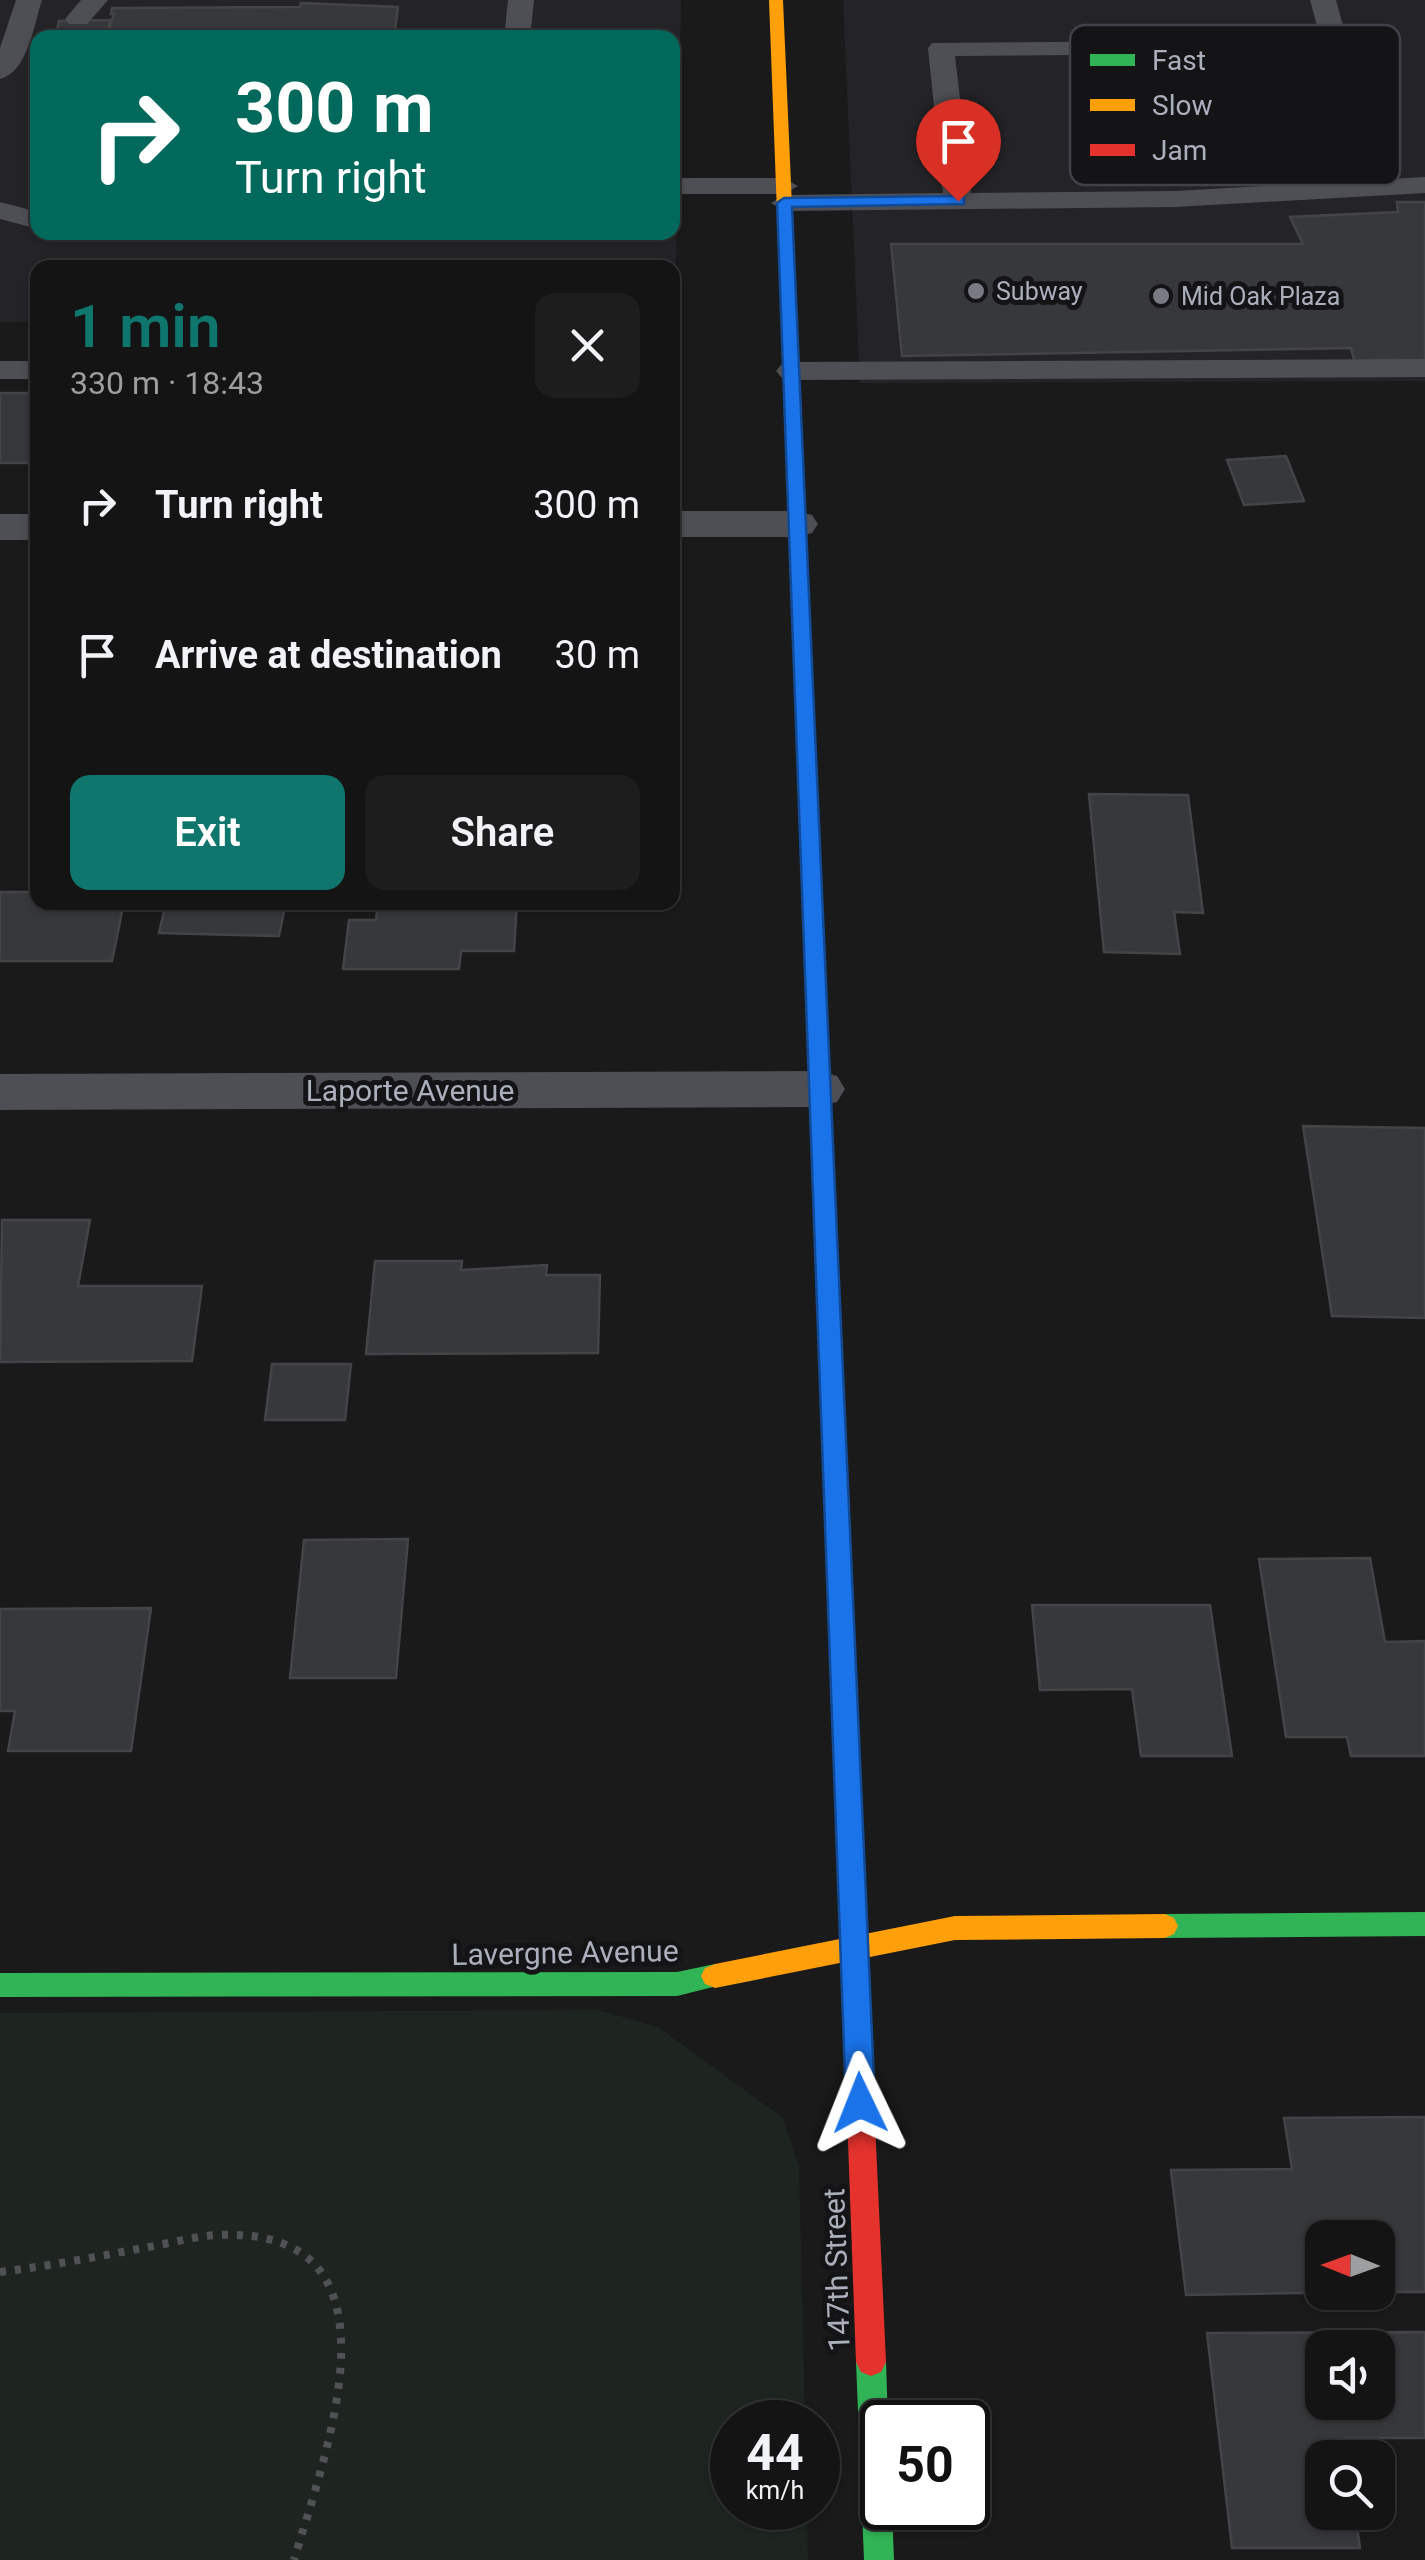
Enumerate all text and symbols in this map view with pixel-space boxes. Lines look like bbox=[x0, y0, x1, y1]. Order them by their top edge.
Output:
legend bbox=[1070, 25, 1400, 185]
text: Fast bbox=[1152, 44, 1206, 77]
text: 300 m bbox=[235, 67, 434, 149]
icon: right bbox=[70, 70, 200, 200]
text: Slow bbox=[1152, 89, 1212, 122]
pin bbox=[916, 99, 1001, 202]
icon: arrive bbox=[931, 114, 986, 169]
text: Jam bbox=[1152, 134, 1207, 167]
text: Turn right bbox=[235, 151, 427, 204]
place label: Subway bbox=[996, 277, 1083, 306]
marker: Subway bbox=[965, 280, 987, 302]
place label: Mid Oak Plaza bbox=[1181, 282, 1340, 311]
marker: Mid Oak Plaza bbox=[1150, 285, 1172, 307]
text: 1 min bbox=[70, 291, 220, 362]
button: close bbox=[535, 293, 640, 398]
text: 330 m · 18:43 bbox=[70, 364, 264, 402]
icon: right bbox=[70, 478, 125, 533]
text: Turn right bbox=[155, 483, 323, 527]
text: 300 m bbox=[533, 483, 640, 527]
icon: arrive bbox=[70, 628, 125, 683]
text: Arrive at destination bbox=[155, 633, 502, 677]
text: 30 m bbox=[555, 633, 640, 677]
button: Exit bbox=[70, 775, 345, 890]
button: Share bbox=[365, 775, 640, 890]
street label: Laporte Avenue bbox=[306, 1073, 514, 1108]
street label: Lavergne Avenue bbox=[451, 1933, 679, 1972]
position arrow bbox=[808, 2051, 912, 2155]
street label: 147th Street bbox=[816, 2188, 857, 2352]
north arrow bbox=[1305, 2220, 1395, 2310]
map controls bbox=[1305, 2220, 1395, 2530]
button: sound bbox=[1305, 2330, 1395, 2420]
speed limit sign: 50 bbox=[860, 2400, 990, 2530]
text: 44 bbox=[746, 2424, 804, 2482]
button: search bbox=[1305, 2440, 1395, 2530]
text: km/h bbox=[746, 2476, 804, 2505]

